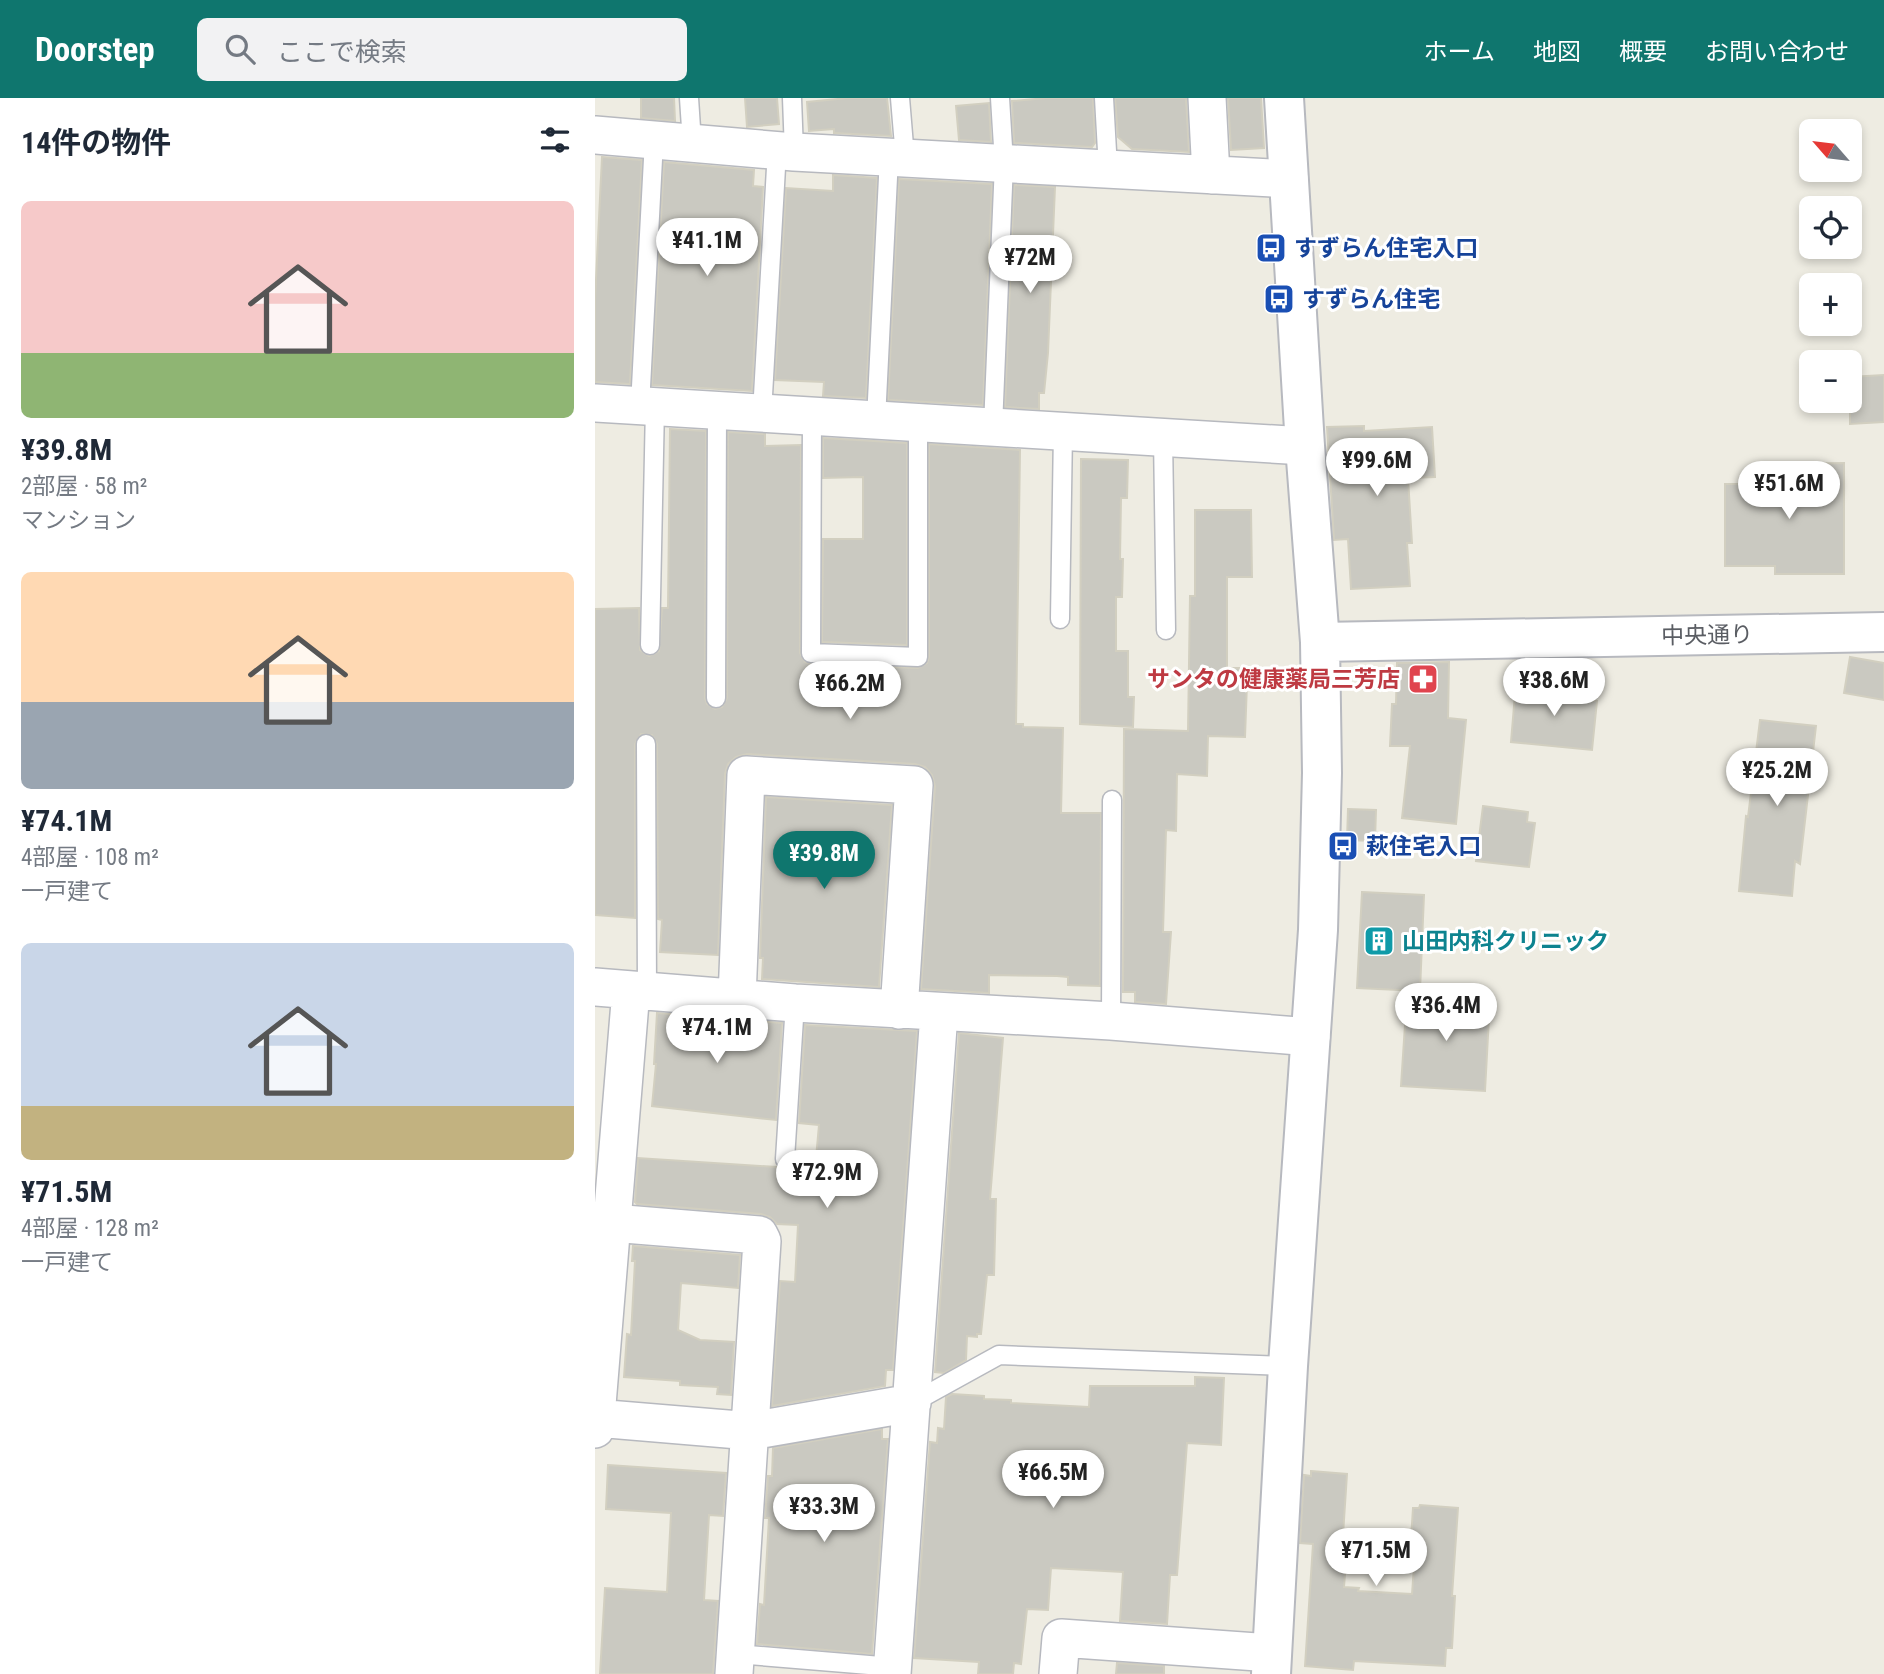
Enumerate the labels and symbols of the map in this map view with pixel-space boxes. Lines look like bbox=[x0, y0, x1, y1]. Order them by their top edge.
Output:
north arrow bbox=[1799, 119, 1862, 182]
pin: ¥41.1M bbox=[650, 218, 764, 278]
bus stop icon: すずらん住宅入口 bbox=[1254, 231, 1288, 265]
place label: すずらん住宅入口 bbox=[1294, 235, 1478, 262]
pin: ¥72M bbox=[989, 236, 1071, 295]
bus stop icon: すずらん住宅 bbox=[1262, 282, 1296, 316]
place label: すずらん住宅 bbox=[1302, 286, 1440, 313]
pin: ¥99.6M bbox=[1320, 438, 1434, 498]
pin: ¥51.6M bbox=[1732, 462, 1846, 521]
street label: 中央通り bbox=[1661, 621, 1753, 650]
pin: ¥38.6M bbox=[1497, 658, 1611, 718]
pin: ¥66.2M bbox=[793, 662, 907, 721]
pharmacy icon: サンタの健康薬局三芳店 bbox=[1406, 662, 1440, 696]
place label: サンタの健康薬局三芳店 bbox=[1147, 666, 1400, 693]
pin: ¥25.2M bbox=[1720, 748, 1834, 808]
bus stop icon: 萩住宅入口 bbox=[1326, 829, 1360, 863]
pin: ¥39.8M bbox=[767, 832, 881, 891]
place label: 萩住宅入口 bbox=[1366, 833, 1481, 860]
building icon: 山田内科クリニック bbox=[1362, 924, 1396, 958]
place label: 山田内科クリニック bbox=[1402, 928, 1609, 955]
pin: ¥36.4M bbox=[1389, 984, 1503, 1043]
pin: ¥74.1M bbox=[660, 1006, 774, 1065]
pin: ¥72.9M bbox=[770, 1150, 884, 1210]
pin: ¥66.5M bbox=[996, 1450, 1110, 1510]
pin: ¥33.3M bbox=[767, 1484, 881, 1544]
pin: ¥71.5M bbox=[1319, 1528, 1433, 1588]

